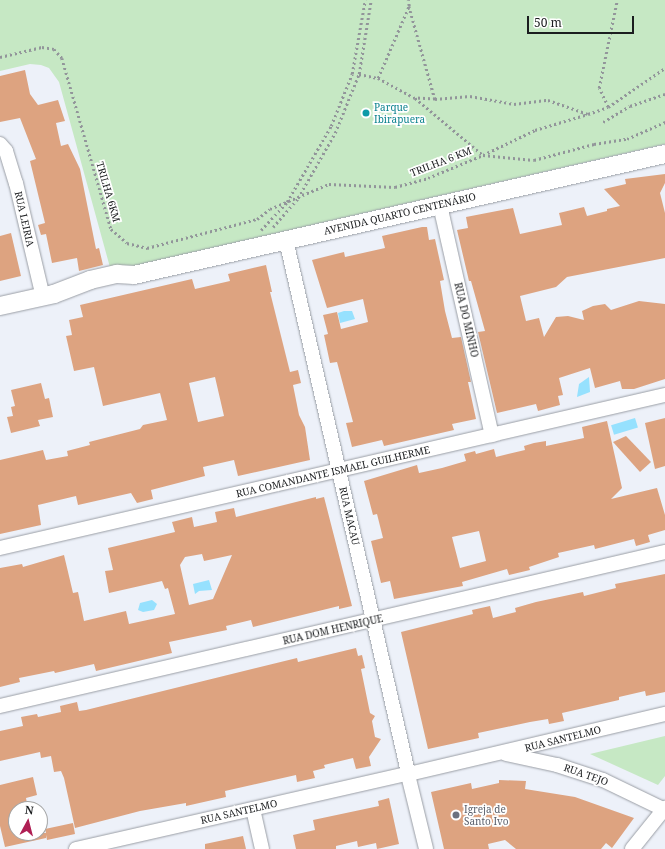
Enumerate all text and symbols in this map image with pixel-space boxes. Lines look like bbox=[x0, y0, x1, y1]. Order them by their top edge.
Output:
scale bar bbox=[529, 8, 636, 34]
text: 50 m bbox=[534, 14, 562, 31]
place label: Parque Ibirapuera bbox=[374, 101, 425, 124]
marker: Parque Ibirapuera bbox=[361, 108, 371, 118]
street label: TRILHA 6 KM bbox=[409, 145, 473, 179]
street label: TRILHA 6KM bbox=[94, 160, 122, 224]
street label: RUA LEIRIA bbox=[12, 190, 36, 248]
street label: AVENIDA QUARTO CENTENÁRIO bbox=[323, 191, 477, 237]
street label: RUA DO MINHO bbox=[452, 281, 480, 359]
street label: RUA COMANDANTE ISMAEL GUILHERME bbox=[235, 444, 431, 500]
street label: RUA MACAU bbox=[336, 486, 362, 546]
street label: RUA DOM HENRIQUE bbox=[282, 613, 384, 647]
street label: RUA SANTELMO bbox=[524, 724, 602, 754]
street label: RUA TEJO bbox=[562, 762, 610, 788]
street label: RUA SANTELMO bbox=[199, 797, 279, 827]
north arrow bbox=[8, 801, 48, 841]
text: N bbox=[24, 802, 35, 818]
place label: Igreja de Santo Ivo bbox=[464, 803, 509, 826]
marker: Igreja de Santo Ivo bbox=[451, 810, 461, 820]

